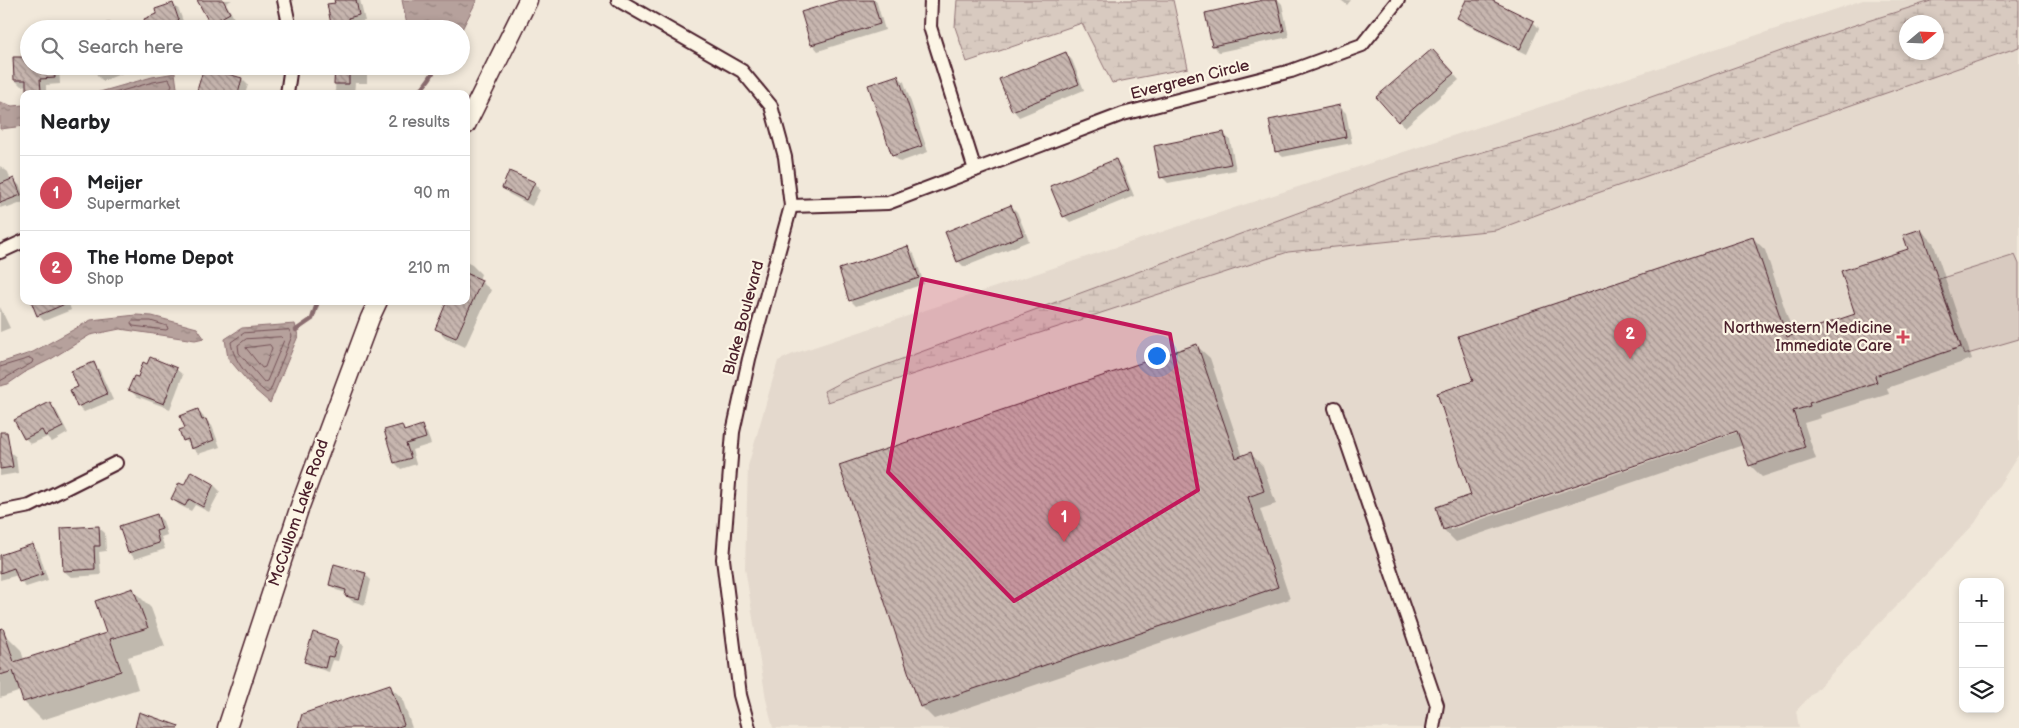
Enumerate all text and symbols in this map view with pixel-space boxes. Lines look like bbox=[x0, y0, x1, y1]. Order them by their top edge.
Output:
north arrow bbox=[1899, 15, 1944, 60]
search box bbox=[20, 20, 470, 75]
icon: search bbox=[38, 34, 66, 62]
text: Search here bbox=[78, 36, 183, 59]
street label: Evergreen Circle bbox=[1128, 56, 1252, 104]
text: Nearby bbox=[40, 110, 110, 135]
text: 2 results bbox=[388, 113, 450, 132]
text: Meijer bbox=[87, 172, 143, 195]
text: 1 bbox=[53, 184, 59, 203]
text: 90 m bbox=[414, 184, 450, 203]
text: Supermarket bbox=[87, 195, 180, 214]
text: The Home Depot bbox=[87, 247, 234, 270]
text: 2 bbox=[51, 259, 61, 278]
text: 210 m bbox=[408, 259, 450, 278]
street label: Blake Boulevard bbox=[720, 259, 768, 377]
text: Shop bbox=[87, 270, 124, 289]
pin: 2 bbox=[1614, 318, 1646, 359]
place label: Northwestern Medicine Immediate Care bbox=[1723, 319, 1893, 356]
marker: Northwestern Medicine Immediate Care bbox=[1896, 330, 1910, 344]
your location bbox=[1144, 343, 1170, 369]
street label: McCullom Lake Road bbox=[265, 437, 333, 589]
pin: 1 bbox=[1048, 501, 1080, 542]
map controls bbox=[1959, 578, 2004, 713]
button: + bbox=[1959, 578, 2004, 623]
button: − bbox=[1959, 623, 2004, 668]
button: layers bbox=[1959, 668, 2004, 713]

